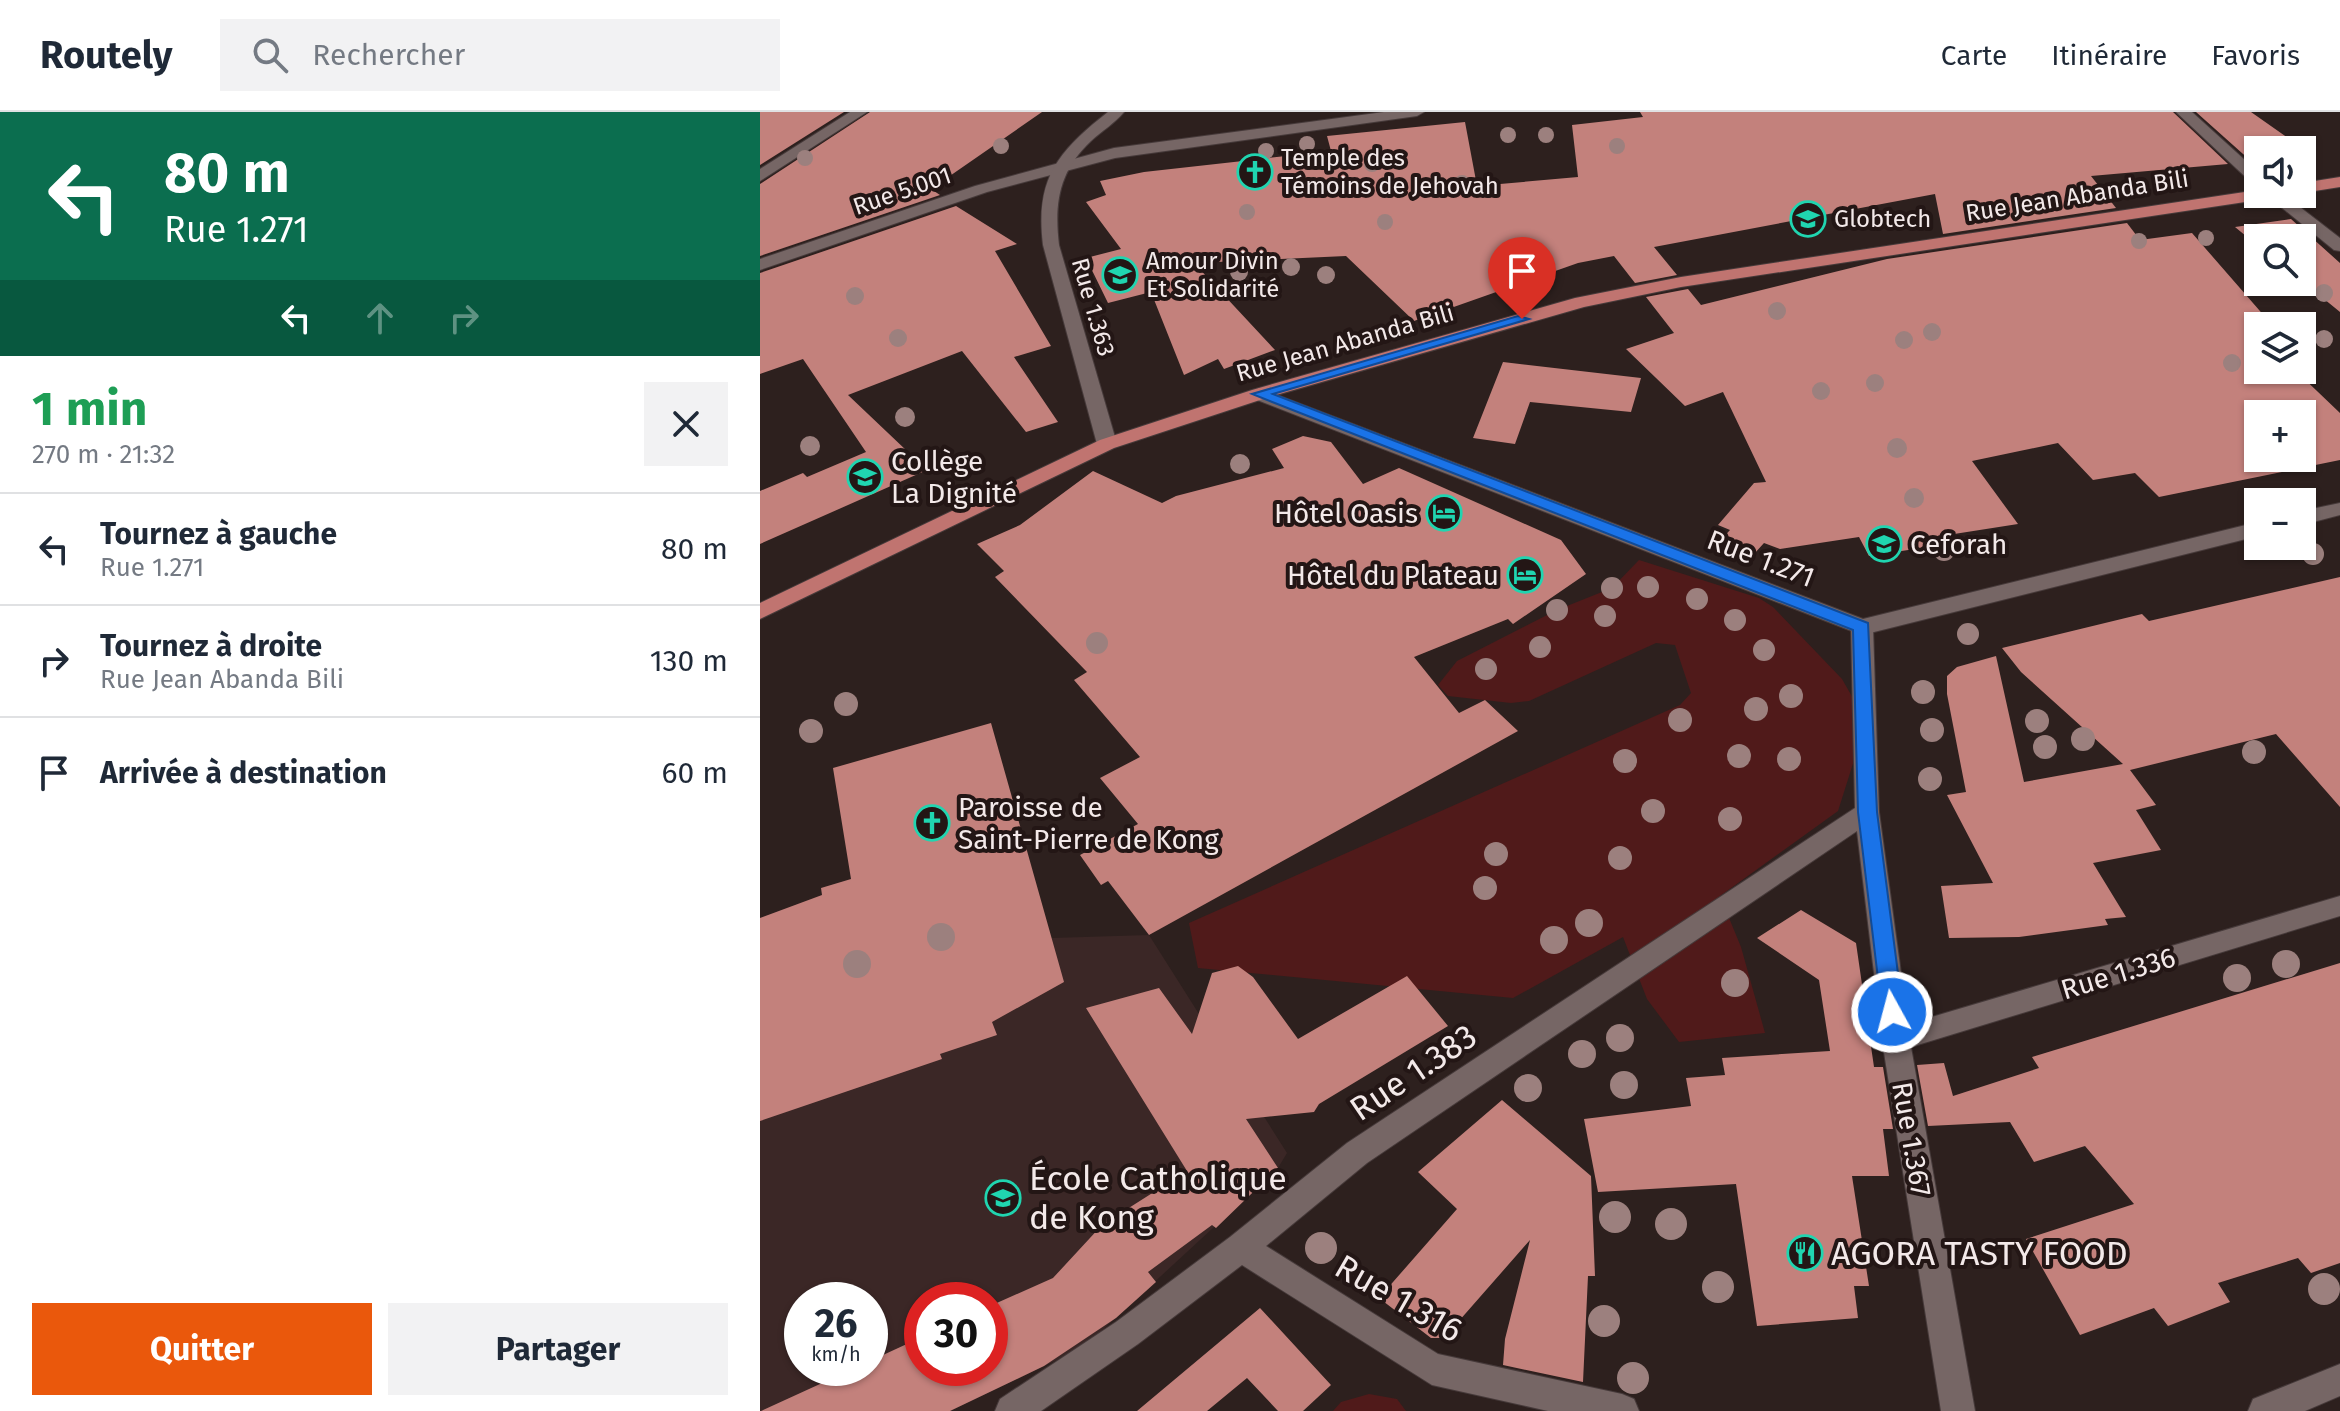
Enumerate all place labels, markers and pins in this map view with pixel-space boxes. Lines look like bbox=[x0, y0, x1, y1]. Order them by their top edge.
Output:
place label: Temple des Témoins de Jehovah bbox=[1281, 144, 1499, 200]
church icon: Temple des Témoins de Jehovah bbox=[1236, 153, 1274, 191]
school or university icon: Globtech bbox=[1789, 200, 1827, 238]
place label: Globtech bbox=[1834, 205, 1931, 233]
pin bbox=[1488, 237, 1556, 319]
place label: Amour Divin Et Solidarité bbox=[1146, 247, 1279, 303]
school or university icon: Amour Divin Et Solidarité bbox=[1101, 256, 1139, 294]
place label: Collège La Dignité bbox=[891, 445, 1017, 510]
school or university icon: Collège La Dignité bbox=[846, 458, 884, 496]
hotel icon: Hôtel Oasis bbox=[1425, 494, 1463, 532]
place label: Hôtel Oasis bbox=[1274, 497, 1418, 530]
school or university icon: Ceforah bbox=[1865, 525, 1903, 563]
place label: Ceforah bbox=[1910, 528, 2007, 561]
hotel icon: Hôtel du Plateau bbox=[1506, 556, 1544, 594]
place label: Hôtel du Plateau bbox=[1287, 559, 1499, 592]
place label: Paroisse de Saint-Pierre de Kong bbox=[958, 791, 1219, 856]
church icon: Paroisse de Saint-Pierre de Kong bbox=[913, 804, 951, 842]
place label: École Catholique de Kong bbox=[1029, 1158, 1287, 1238]
school or university icon: École Catholique de Kong bbox=[984, 1179, 1022, 1217]
place label: AGORA TASTY FOOD bbox=[1831, 1233, 2128, 1274]
restaurant icon: AGORA TASTY FOOD bbox=[1786, 1234, 1824, 1272]

